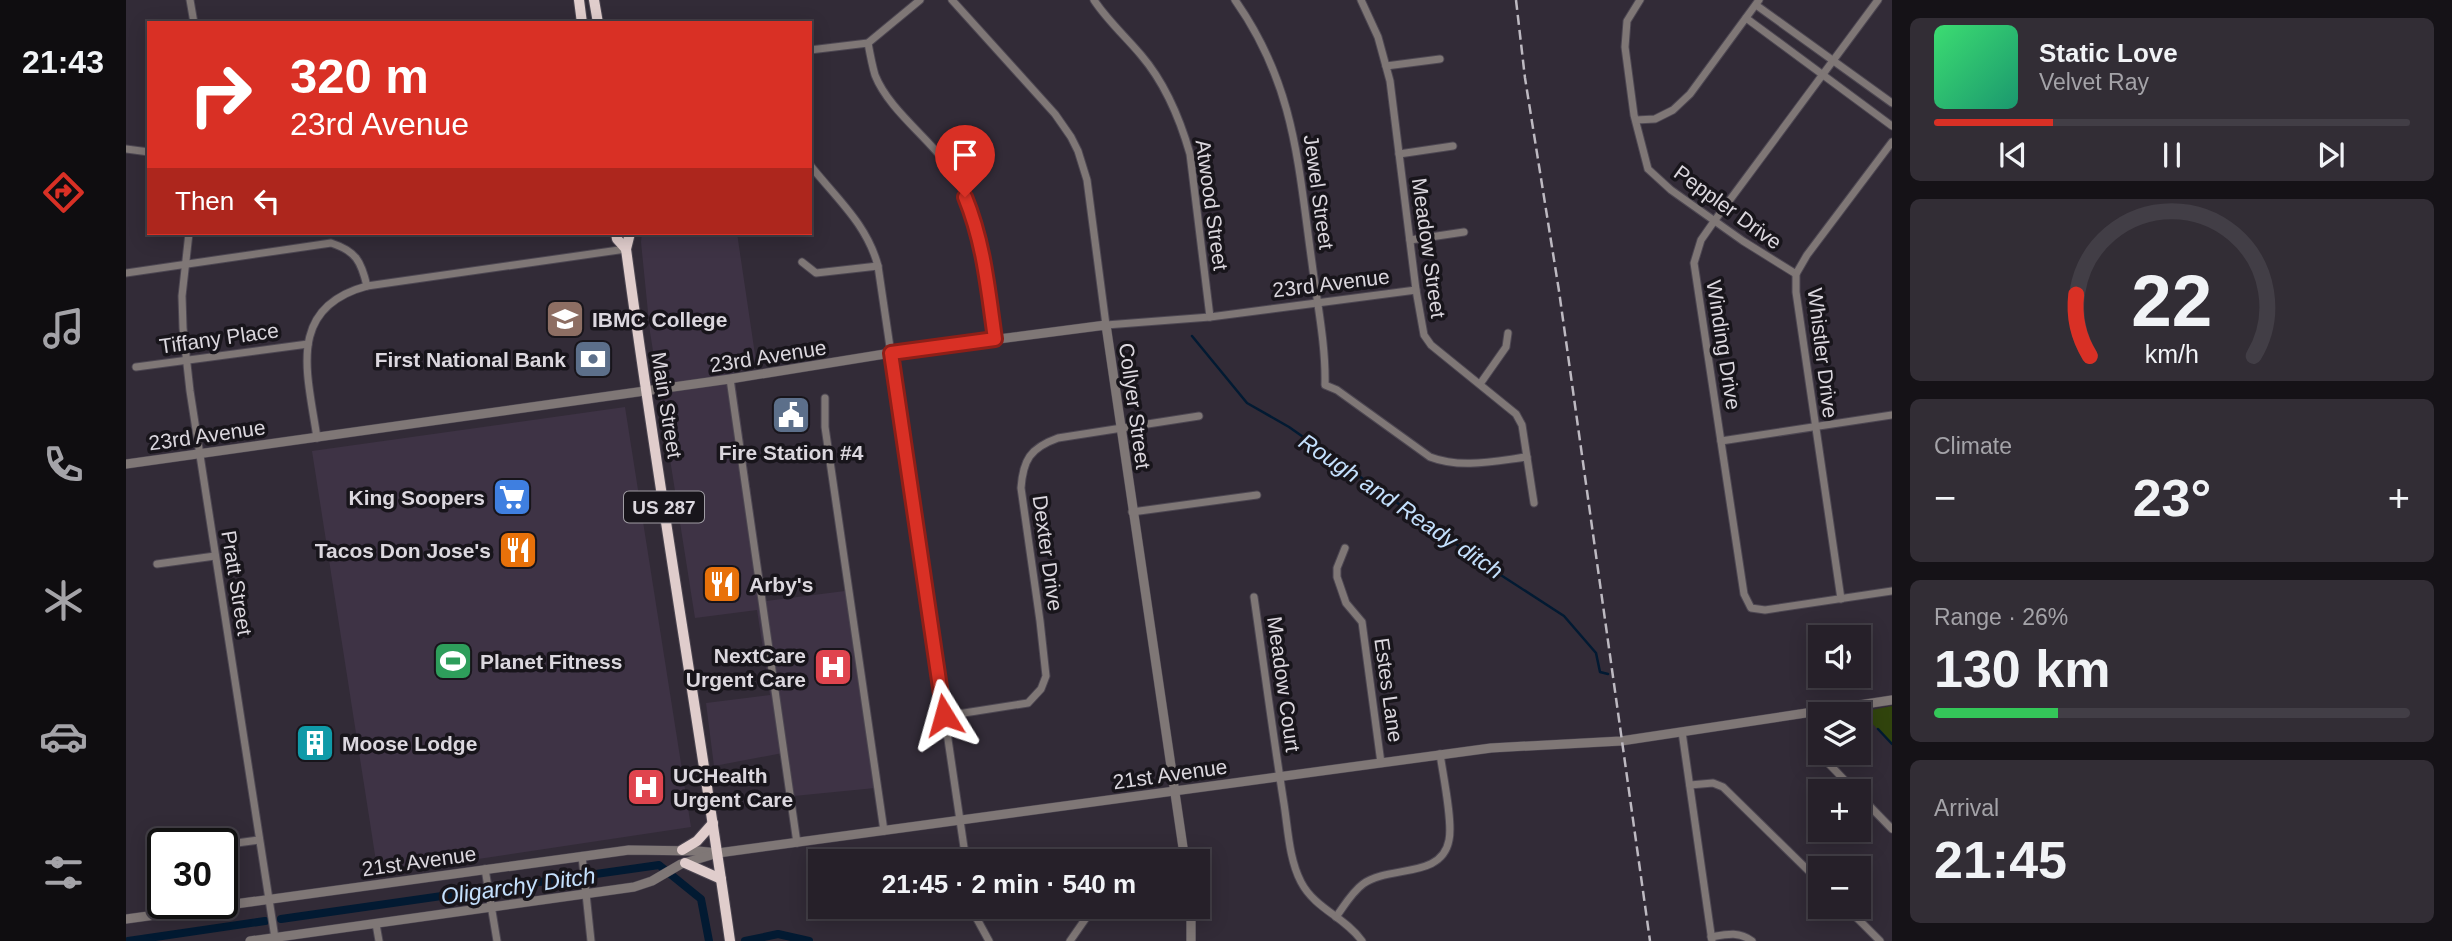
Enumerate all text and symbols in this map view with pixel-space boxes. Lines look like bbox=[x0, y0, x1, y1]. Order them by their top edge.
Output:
text: Static Love bbox=[2039, 38, 2178, 68]
text: 21:43 bbox=[22, 44, 104, 80]
icon: right bbox=[175, 49, 266, 140]
text: 320 m bbox=[290, 49, 429, 103]
text: Velvet Ray bbox=[2039, 69, 2149, 95]
text: 23rd Avenue bbox=[290, 106, 469, 142]
pin bbox=[935, 125, 995, 197]
street label: Jewel Street bbox=[1300, 133, 1338, 251]
icon: arrive bbox=[946, 136, 984, 174]
icon: previous bbox=[1994, 136, 2032, 174]
icon: pause bbox=[2153, 136, 2191, 174]
icon: next bbox=[2312, 136, 2350, 174]
street label: Atwood Street bbox=[1191, 138, 1233, 272]
street label: Peppler Drive bbox=[1670, 160, 1786, 254]
icon: directions bbox=[39, 168, 88, 217]
street label: Meadow Street bbox=[1408, 176, 1450, 320]
icon: left bbox=[248, 182, 286, 220]
text: Then bbox=[175, 186, 234, 216]
text: 22 bbox=[2132, 260, 2212, 341]
street label: 23rd Avenue bbox=[1271, 264, 1391, 302]
street label: Winding Drive bbox=[1702, 279, 1746, 411]
street label: Whistler Drive bbox=[1804, 287, 1842, 419]
school or university icon: IBMC College bbox=[544, 298, 586, 340]
icon: music bbox=[39, 304, 88, 353]
place label: IBMC College bbox=[592, 308, 727, 331]
street label: Tiffany Place bbox=[158, 318, 280, 358]
street label: 23rd Avenue bbox=[708, 335, 828, 377]
bank icon: First National Bank bbox=[572, 338, 614, 380]
text: km/h bbox=[2145, 340, 2199, 368]
street label: Collyer Street bbox=[1115, 341, 1155, 471]
place label: First National Bank bbox=[375, 348, 566, 371]
street label: Main Street bbox=[647, 350, 687, 460]
public building icon: Fire Station #4 bbox=[770, 394, 812, 436]
street label: 23rd Avenue bbox=[147, 415, 267, 455]
water label: Rough and Ready ditch bbox=[1294, 428, 1508, 584]
text: Climate bbox=[1934, 433, 2012, 459]
icon: phone bbox=[39, 440, 88, 489]
place label: Fire Station #4 bbox=[719, 441, 864, 464]
text: 23° bbox=[2133, 469, 2211, 527]
supermarket icon: King Soopers bbox=[491, 476, 533, 518]
text: − bbox=[1934, 477, 1956, 519]
text: + bbox=[2388, 477, 2410, 519]
place label: King Soopers bbox=[348, 486, 485, 509]
road number: US 287 bbox=[624, 492, 704, 522]
street label: Dexter Drive bbox=[1028, 494, 1068, 612]
street label: Pratt Street bbox=[217, 529, 257, 637]
restaurant icon: Tacos Don Jose's bbox=[497, 529, 539, 571]
place label: Tacos Don Jose's bbox=[315, 539, 491, 562]
restaurant icon: Arby's bbox=[701, 563, 743, 605]
place label: Arby's bbox=[749, 573, 814, 596]
icon: climate bbox=[39, 576, 88, 625]
text: Range · 26% bbox=[1934, 604, 2068, 630]
street label: Meadow Court bbox=[1263, 615, 1305, 753]
map controls bbox=[1808, 625, 1871, 919]
button: sound bbox=[1808, 625, 1871, 688]
street label: Estes Lane bbox=[1370, 636, 1408, 744]
sports icon: Planet Fitness bbox=[432, 640, 474, 682]
text: 130 km bbox=[1934, 640, 2110, 698]
place label: NextCare Urgent Care bbox=[686, 644, 806, 691]
hospital icon: NextCare Urgent Care bbox=[812, 646, 854, 688]
place label: Planet Fitness bbox=[480, 650, 622, 673]
position arrow bbox=[907, 678, 981, 752]
button: layers bbox=[1808, 702, 1871, 765]
icon: car bbox=[39, 712, 88, 761]
building icon: Moose Lodge bbox=[294, 722, 336, 764]
place label: Moose Lodge bbox=[342, 732, 477, 755]
street label: 21st Avenue bbox=[1111, 755, 1229, 793]
place label: UCHealth Urgent Care bbox=[673, 764, 793, 811]
hospital icon: UCHealth Urgent Care bbox=[625, 766, 667, 808]
button: + bbox=[1808, 779, 1871, 842]
text: Arrival bbox=[1934, 795, 1999, 821]
speed limit sign: 30 bbox=[147, 828, 238, 919]
text: 21:45 bbox=[1934, 831, 2067, 889]
street label: 21st Avenue bbox=[360, 842, 478, 880]
icon: filters bbox=[39, 848, 88, 897]
button: − bbox=[1808, 856, 1871, 919]
water label: Oligarchy Ditch bbox=[439, 862, 597, 910]
text: 21:45 · 2 min · 540 m bbox=[882, 869, 1136, 899]

